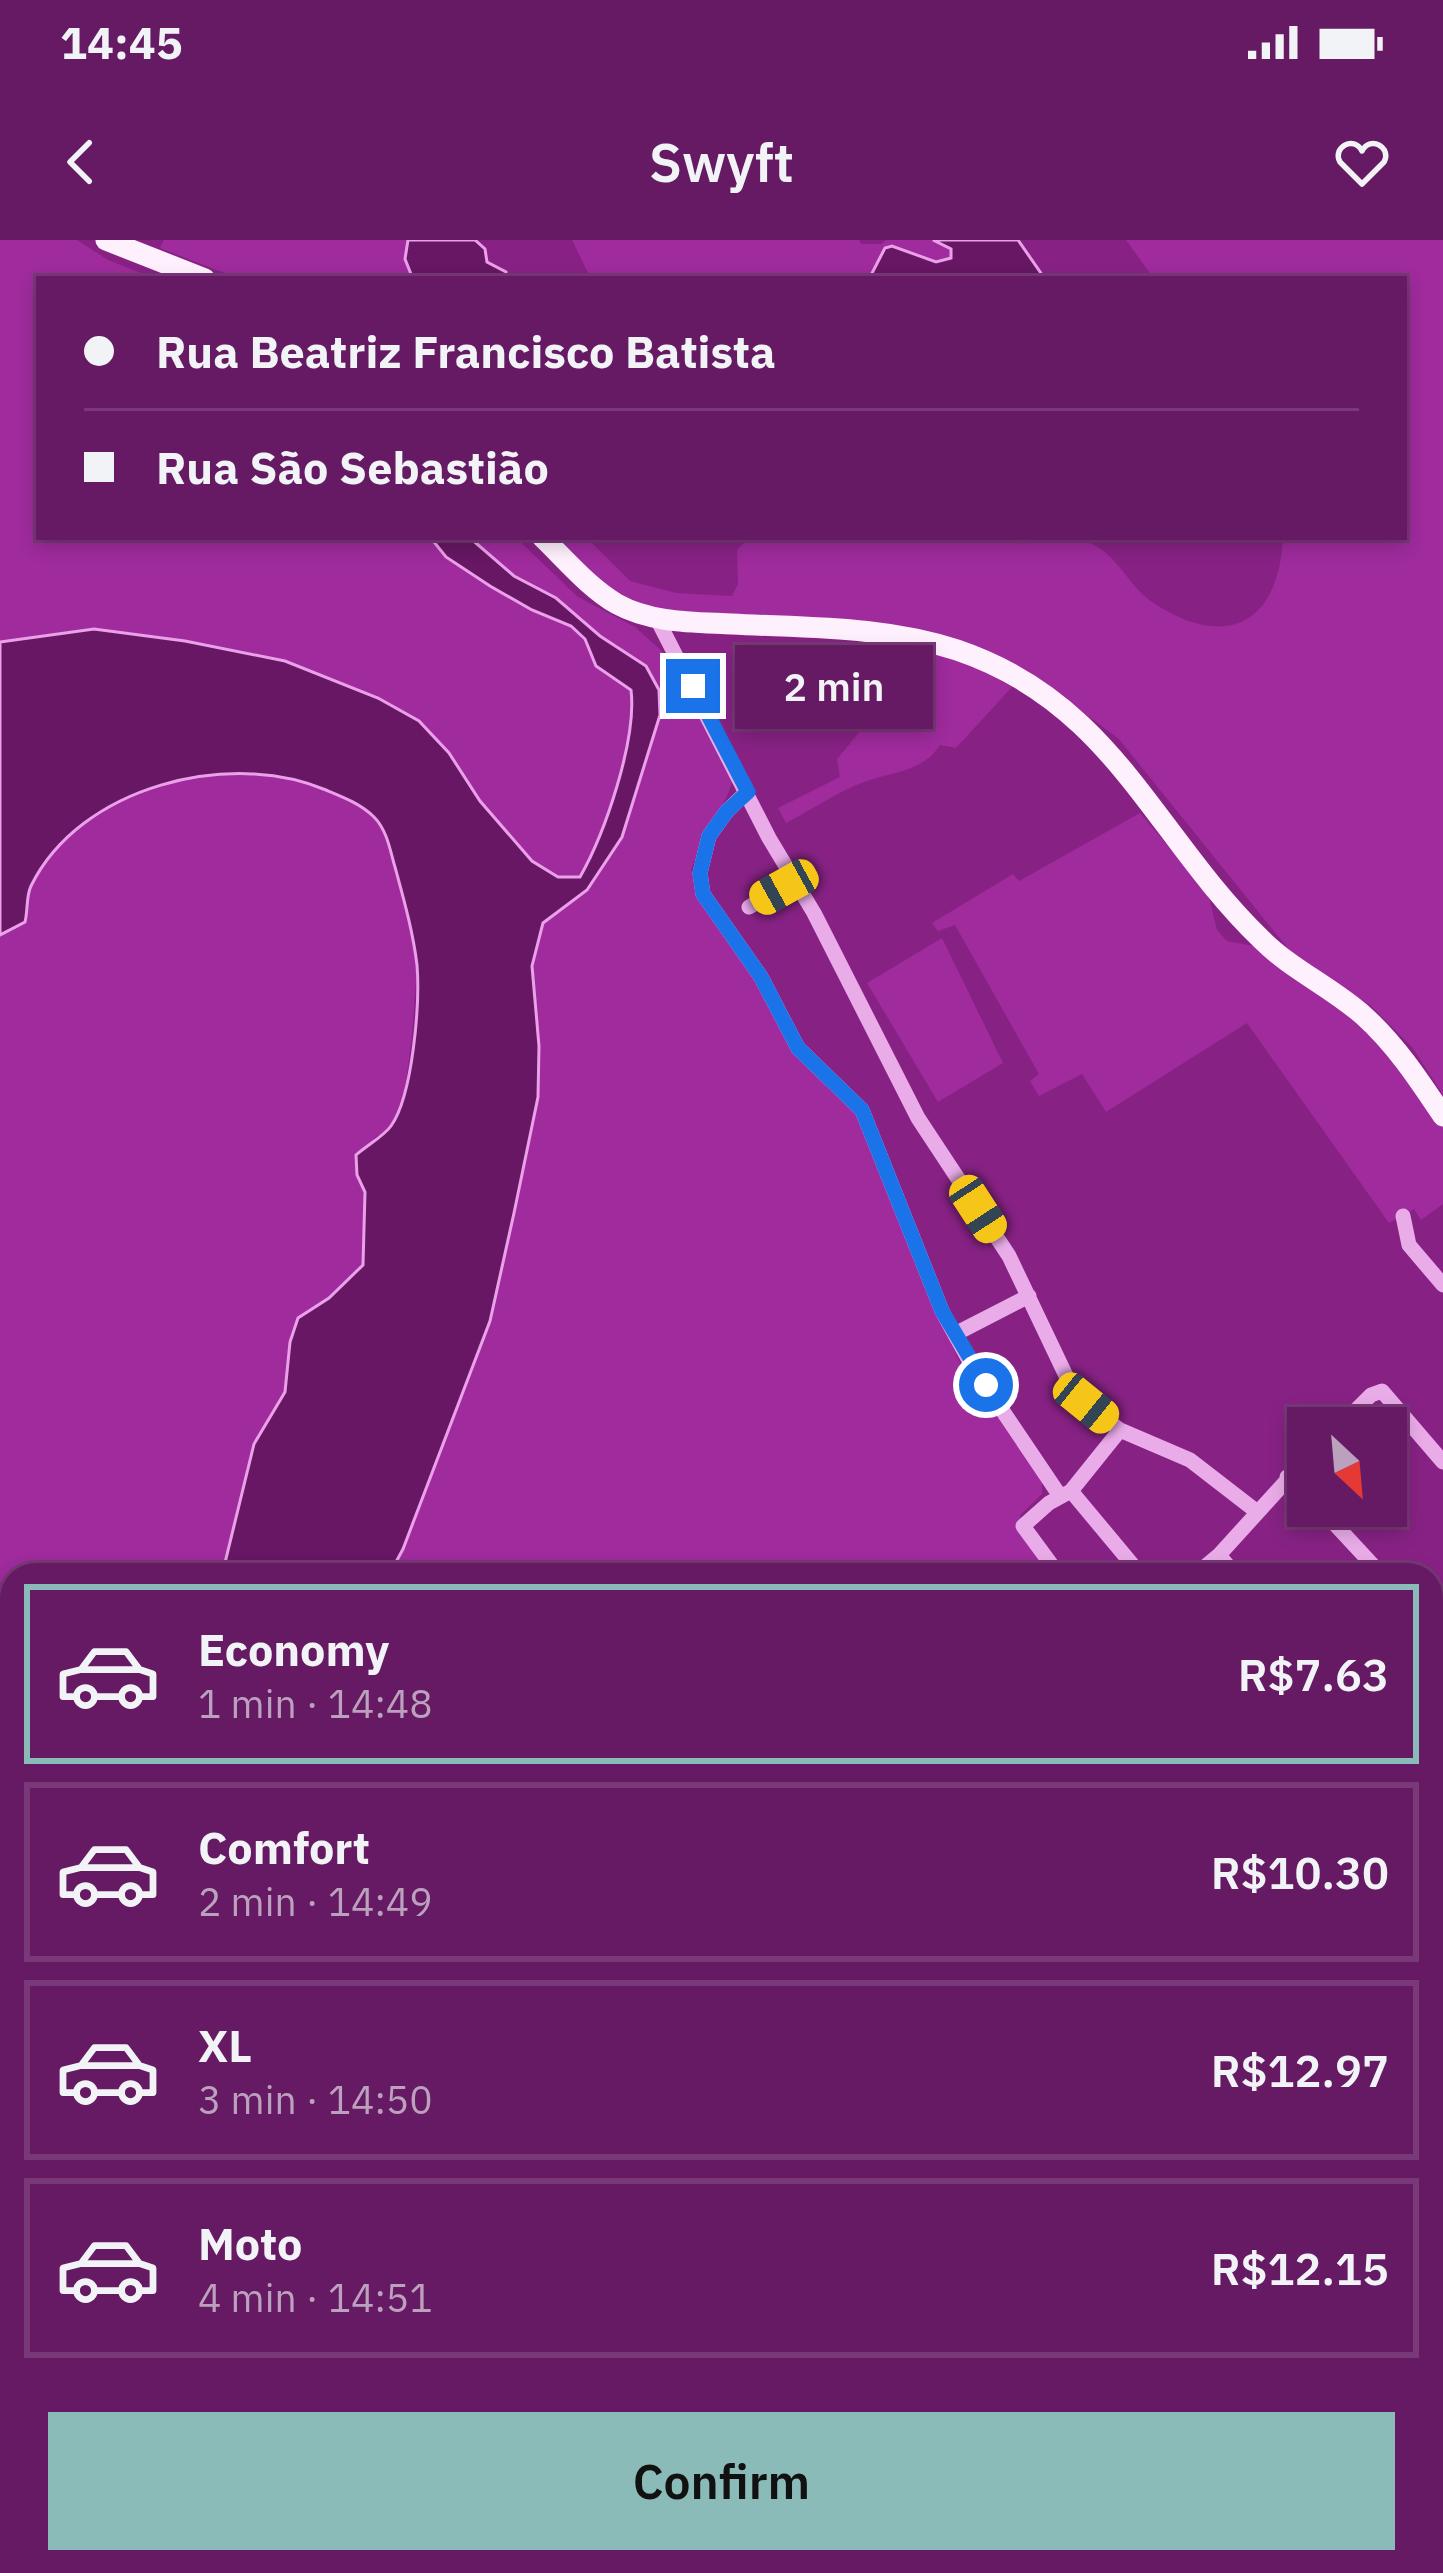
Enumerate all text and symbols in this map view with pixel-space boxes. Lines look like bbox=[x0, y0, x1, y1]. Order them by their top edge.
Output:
text: 14:45 bbox=[60, 13, 183, 71]
text: Swyft bbox=[649, 127, 794, 197]
icon: back bbox=[48, 129, 114, 195]
icon: heart bbox=[1329, 129, 1395, 195]
text: Rua Beatriz Francisco Batista bbox=[156, 322, 776, 380]
text: Rua São Sebastião bbox=[156, 438, 549, 496]
callout: 2 min bbox=[735, 644, 933, 728]
route end bbox=[666, 659, 720, 713]
text: 2 min bbox=[784, 661, 884, 712]
car bbox=[744, 854, 824, 920]
car bbox=[943, 1169, 1013, 1249]
route start bbox=[959, 1358, 1013, 1412]
car bbox=[1047, 1366, 1125, 1440]
north arrow bbox=[1287, 1407, 1407, 1527]
map controls bbox=[1287, 1407, 1407, 1527]
icon: car bbox=[54, 1620, 162, 1728]
text: Economy bbox=[198, 1620, 389, 1678]
text: R$7.63 bbox=[1238, 1645, 1389, 1703]
text: 1 min · 14:48 bbox=[198, 1678, 433, 1729]
icon: car bbox=[54, 1818, 162, 1926]
text: Comfort bbox=[198, 1818, 370, 1876]
text: R$10.30 bbox=[1211, 1843, 1389, 1901]
text: 2 min · 14:49 bbox=[198, 1876, 433, 1927]
icon: car bbox=[54, 2016, 162, 2124]
text: XL bbox=[198, 2016, 252, 2074]
text: R$12.97 bbox=[1211, 2041, 1389, 2099]
text: 3 min · 14:50 bbox=[198, 2074, 433, 2125]
icon: car bbox=[54, 2214, 162, 2322]
text: Moto bbox=[198, 2214, 302, 2272]
text: R$12.15 bbox=[1211, 2239, 1389, 2297]
text: 4 min · 14:51 bbox=[198, 2272, 433, 2323]
button: Confirm bbox=[48, 2412, 1395, 2550]

